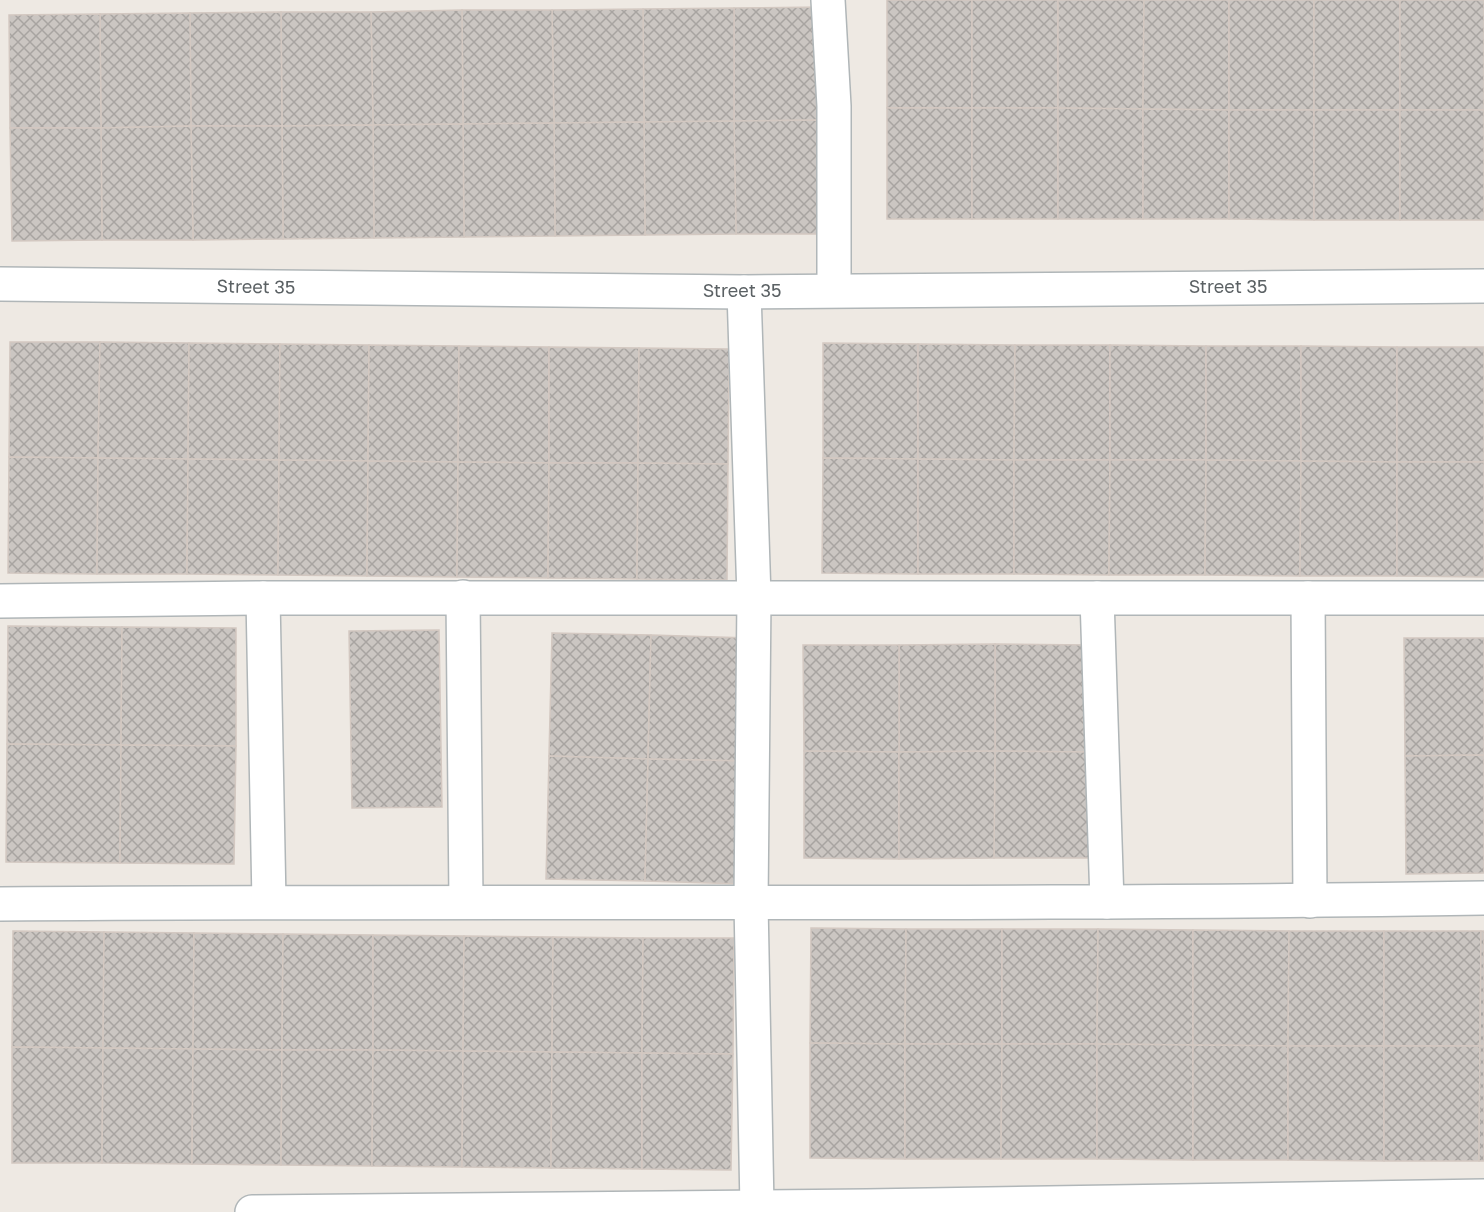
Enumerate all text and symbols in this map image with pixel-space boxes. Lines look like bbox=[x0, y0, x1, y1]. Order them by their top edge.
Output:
street label: Street 35 bbox=[216, 274, 296, 298]
street label: Street 35 bbox=[1189, 275, 1267, 297]
street label: Street 35 bbox=[703, 279, 781, 301]

